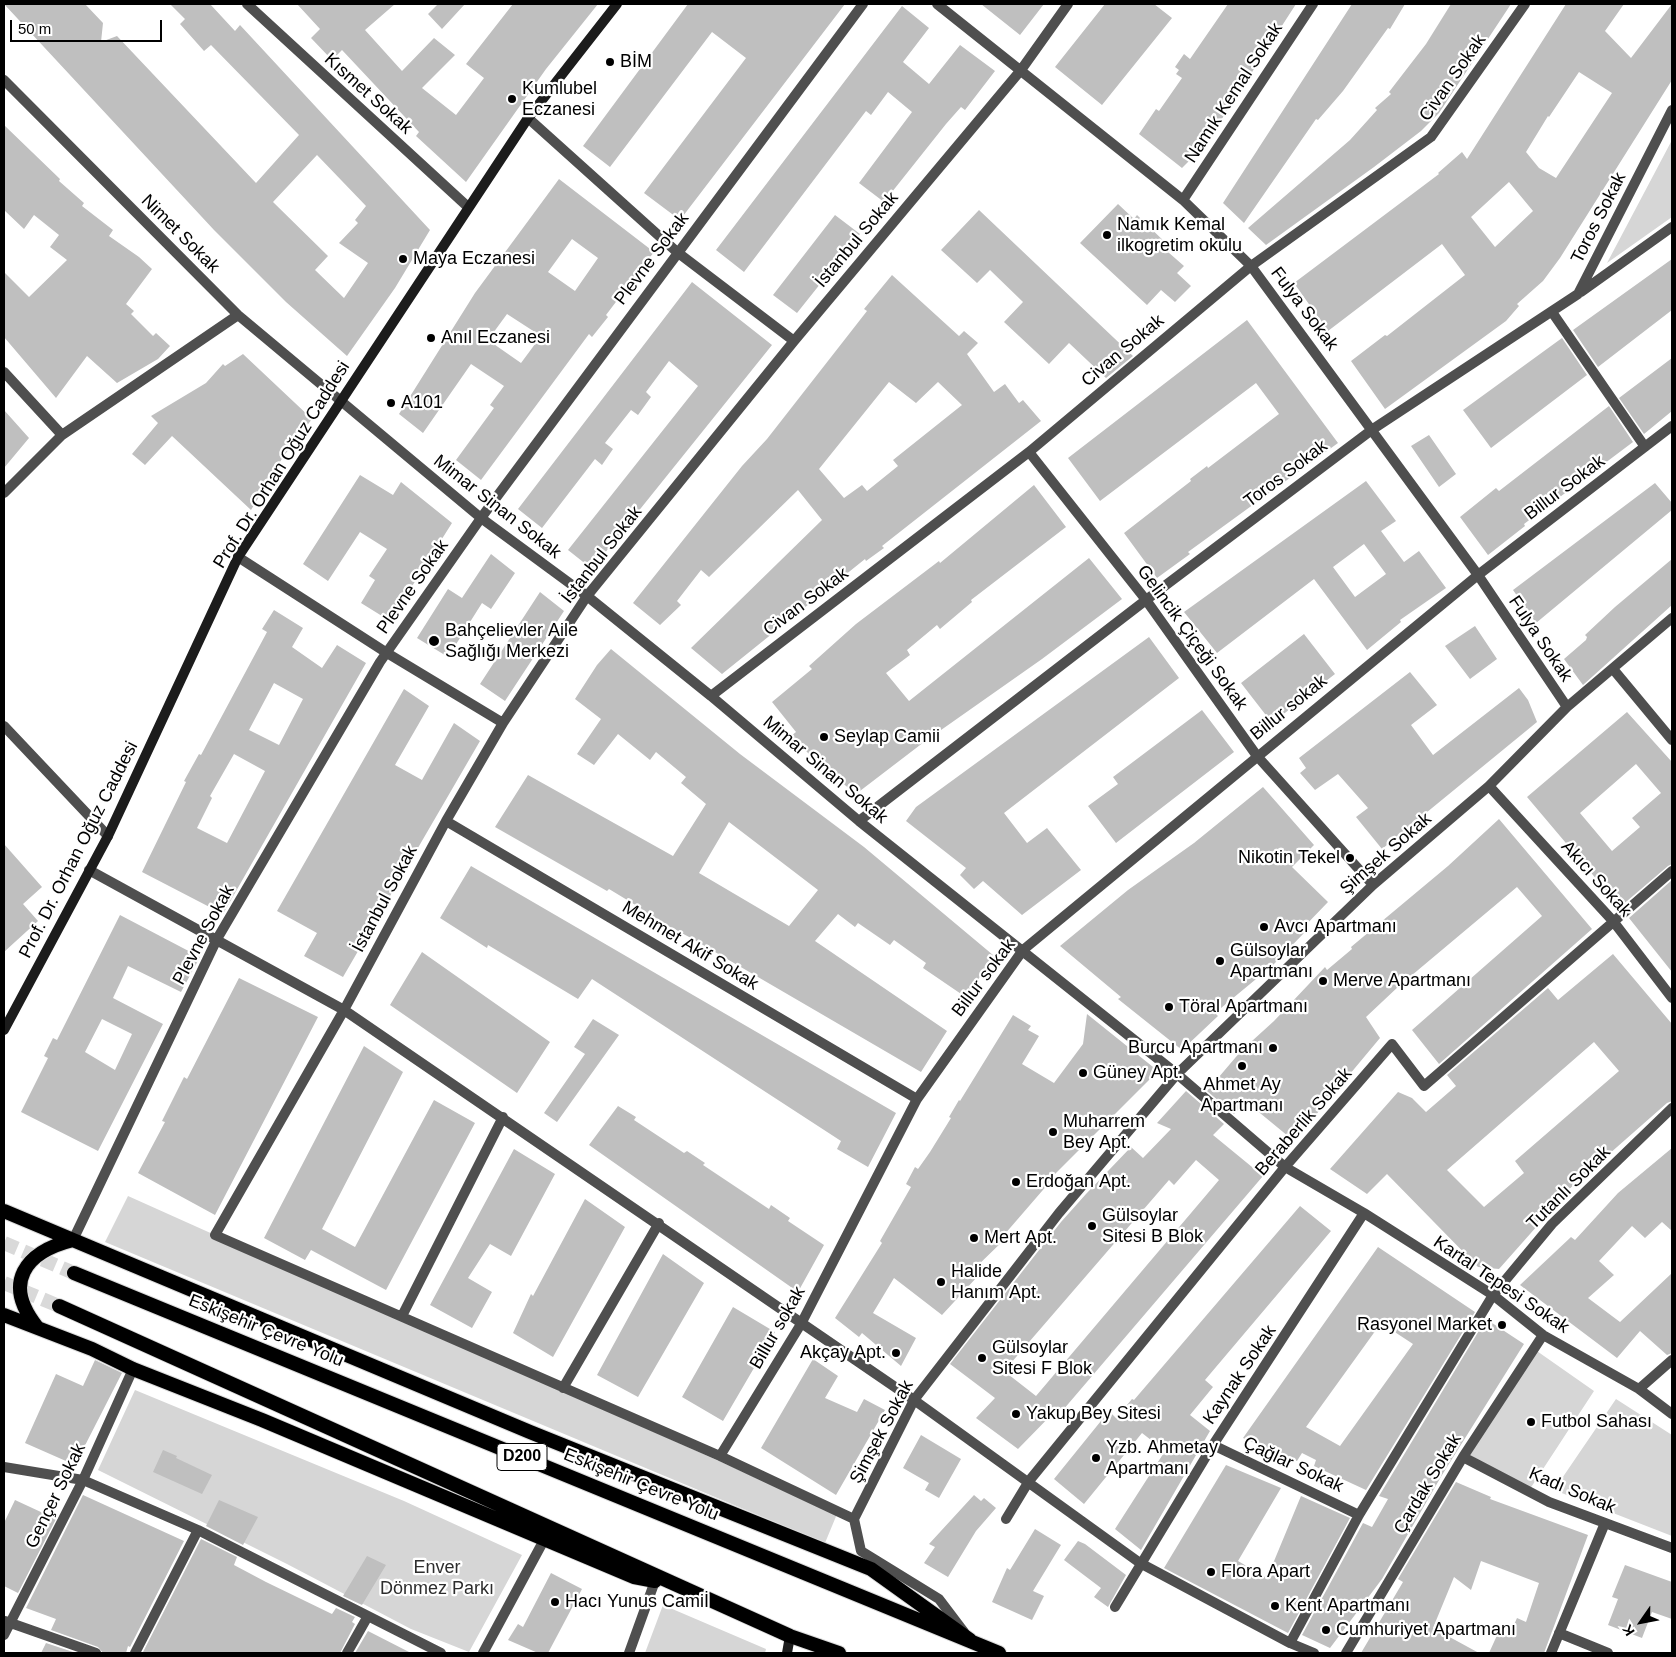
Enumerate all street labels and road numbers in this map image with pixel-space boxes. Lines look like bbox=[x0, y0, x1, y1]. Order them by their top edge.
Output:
street label: Namık Kemal Sokak bbox=[1181, 19, 1287, 167]
street label: Civan Sokak bbox=[1415, 30, 1491, 126]
street label: Kısmet Sokak bbox=[320, 49, 416, 139]
street label: Toros Sokak bbox=[1567, 169, 1631, 267]
street label: İstanbul Sokak bbox=[811, 188, 903, 292]
street label: Nimet Sokak bbox=[136, 190, 224, 278]
street label: Plevne Sokak bbox=[610, 209, 694, 309]
street label: Fulya Sokak bbox=[1266, 263, 1342, 355]
street label: Civan Sokak bbox=[1077, 310, 1169, 392]
street label: Prof. Dr. Orhan Oğuz Caddesi bbox=[209, 357, 355, 573]
street label: Toros Sokak bbox=[1240, 436, 1332, 512]
street label: Mimar Sinan Sokak bbox=[429, 450, 565, 564]
street label: Billur Sokak bbox=[1521, 451, 1609, 525]
street label: İstanbul Sokak bbox=[557, 502, 647, 608]
street label: Plevne Sokak bbox=[373, 536, 453, 638]
street label: Gelincik Çiçeği Sokak bbox=[1132, 561, 1252, 715]
street label: Civan Sokak bbox=[759, 563, 853, 641]
street label: Fulya Sokak bbox=[1503, 592, 1577, 686]
street label: Billur sokak bbox=[1246, 671, 1332, 745]
street label: Mimar Sinan Sokak bbox=[758, 712, 892, 828]
street label: Prof. Dr. Orhan Oğuz Caddesi bbox=[15, 738, 143, 962]
street label: Şimşek Sokak bbox=[1336, 808, 1436, 900]
street label: Akıcı Sokak bbox=[1556, 836, 1636, 922]
street label: İstanbul Sokak bbox=[348, 842, 422, 956]
street label: Plevne Sokak bbox=[169, 881, 239, 989]
street label: Mehmet Akif Sokak bbox=[618, 897, 762, 995]
street label: Billur sokak bbox=[948, 935, 1020, 1021]
street label: Beraberlik Sokak bbox=[1251, 1064, 1357, 1180]
street label: Tutanlı Sokak bbox=[1523, 1142, 1615, 1234]
street label: Kartal Tepesi Sokak bbox=[1429, 1232, 1573, 1338]
street label: Billur sokak bbox=[746, 1283, 810, 1373]
street label: Eskişehir Çevre Yolu bbox=[185, 1290, 347, 1372]
street label: Kaynak Sokak bbox=[1199, 1321, 1281, 1429]
street label: Şimşek Sokak bbox=[846, 1377, 918, 1487]
street label: Çardak Sokak bbox=[1390, 1430, 1466, 1538]
street label: Çağlar Sokak bbox=[1239, 1432, 1347, 1498]
street label: Gençer Sokak bbox=[21, 1440, 91, 1552]
road number: D200 bbox=[497, 1444, 547, 1470]
street label: Eskişehir Çevre Yolu bbox=[560, 1444, 722, 1526]
street label: Kadı Sokak bbox=[1525, 1463, 1619, 1519]

